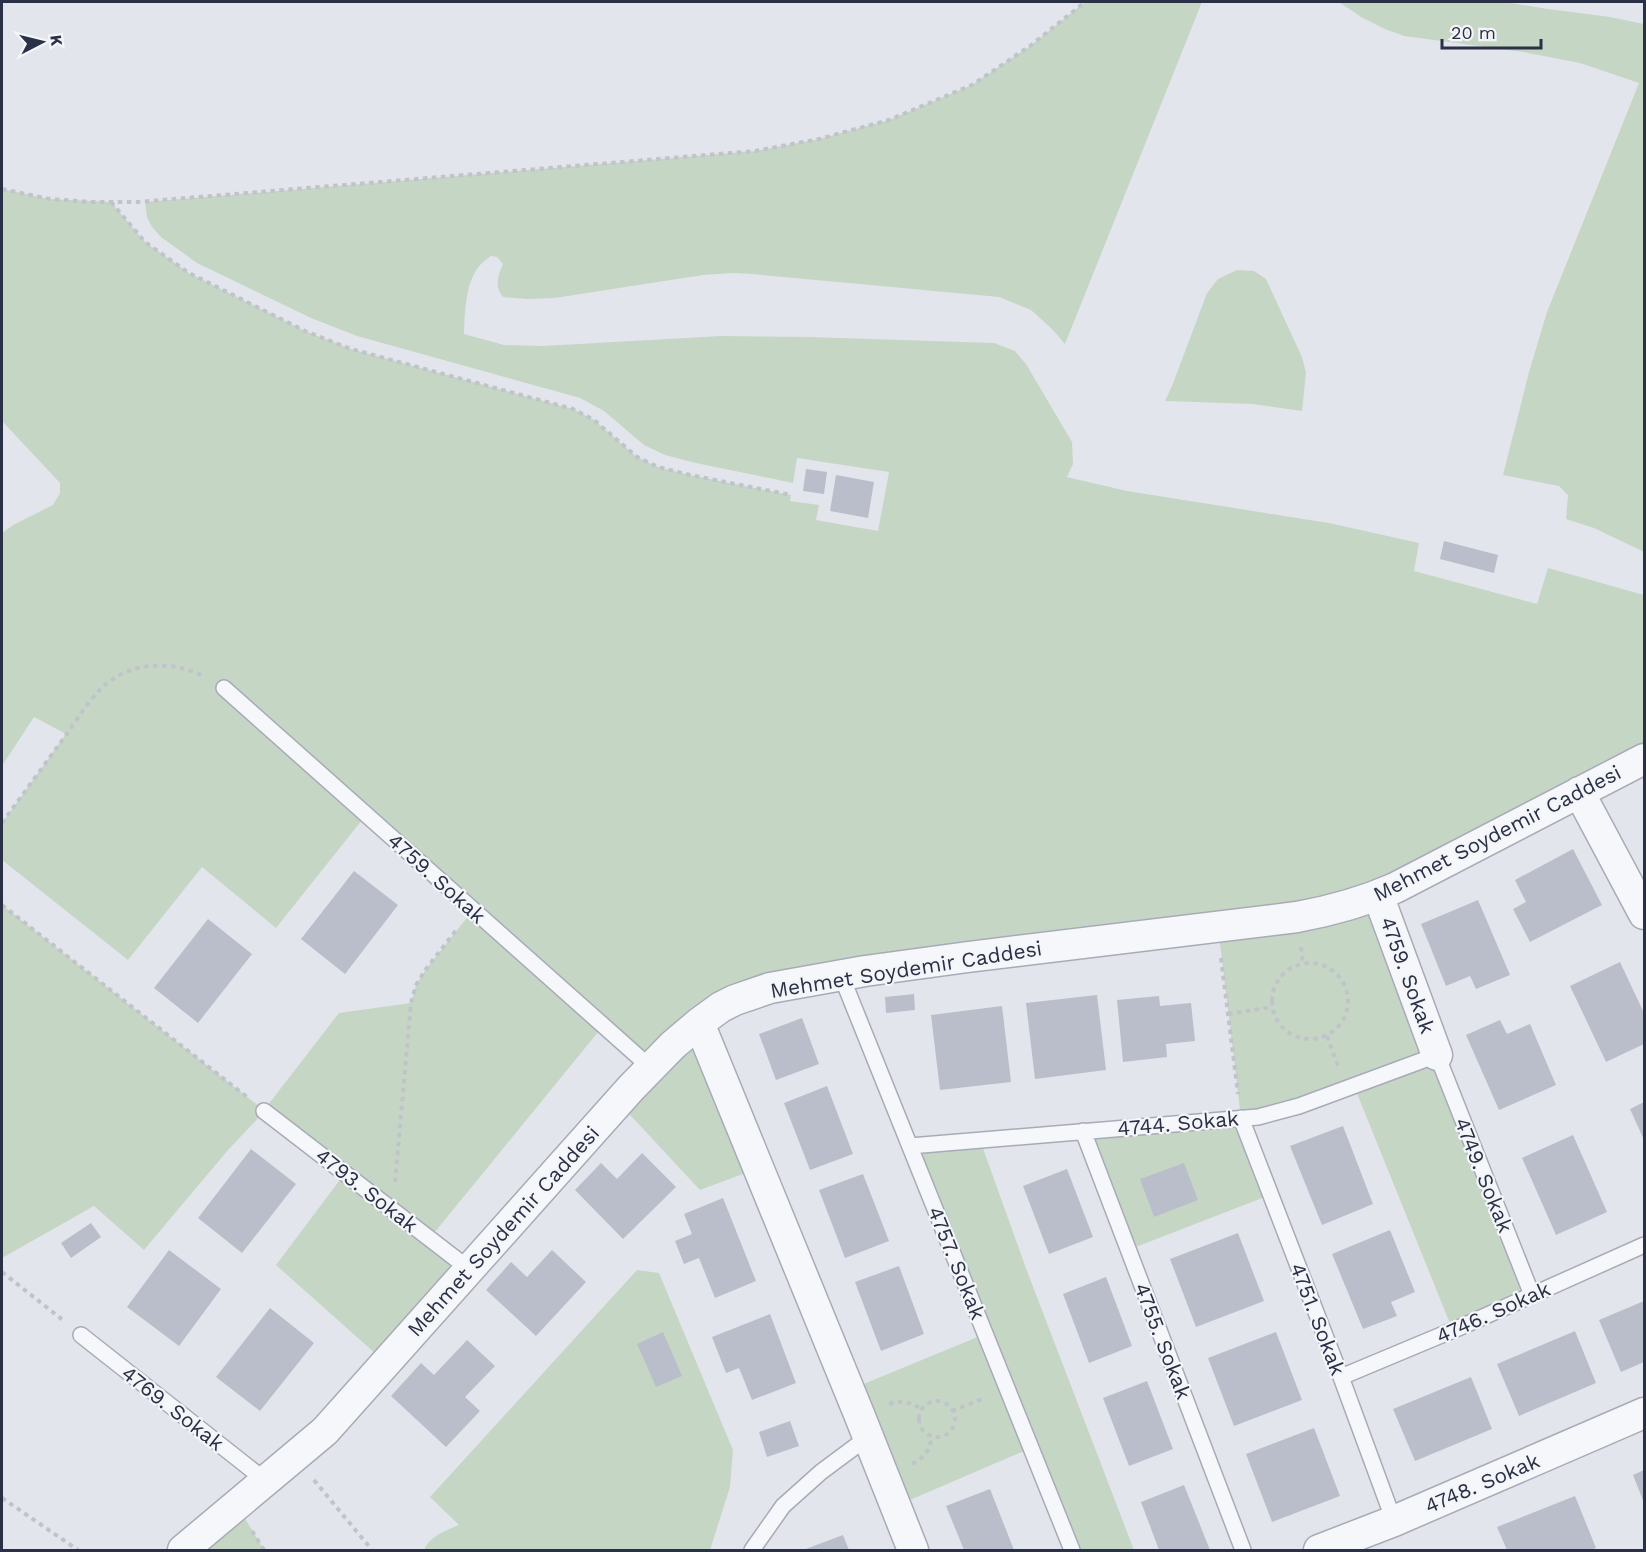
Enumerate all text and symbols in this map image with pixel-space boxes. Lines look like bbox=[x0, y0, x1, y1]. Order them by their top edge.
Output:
north arrow bbox=[12, 12, 72, 72]
scale bar bbox=[1442, 12, 1541, 50]
text: 20 m bbox=[1451, 22, 1496, 43]
text: K bbox=[46, 34, 66, 47]
street label: Mehmet Soydemir Caddesi bbox=[1369, 759, 1625, 907]
street label: 4759. Sokak bbox=[383, 828, 491, 928]
street label: 4759. Sokak bbox=[1375, 913, 1441, 1037]
street label: Mehmet Soydemir Caddesi bbox=[768, 935, 1044, 1003]
street label: 4744. Sokak bbox=[1116, 1105, 1240, 1141]
street label: 4749. Sokak bbox=[1450, 1114, 1518, 1236]
street label: Mehmet Soydemir Caddesi bbox=[402, 1121, 604, 1341]
street label: 4793. Sokak bbox=[311, 1142, 423, 1238]
street label: 4757. Sokak bbox=[923, 1203, 991, 1323]
street label: 4751. Sokak bbox=[1285, 1259, 1351, 1379]
street label: 4746. Sokak bbox=[1432, 1276, 1554, 1348]
street label: 4755. Sokak bbox=[1129, 1279, 1197, 1403]
street label: 4769. Sokak bbox=[117, 1360, 229, 1456]
street label: 4748. Sokak bbox=[1421, 1448, 1543, 1518]

